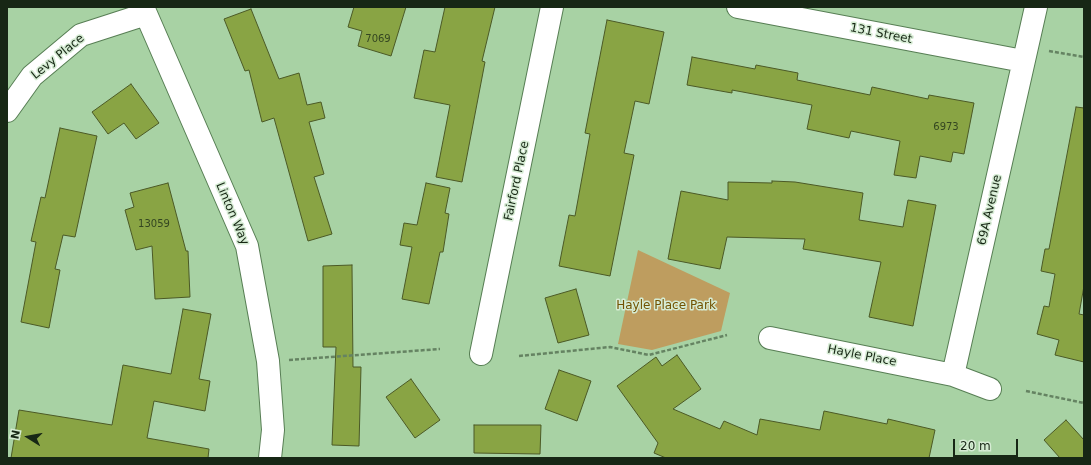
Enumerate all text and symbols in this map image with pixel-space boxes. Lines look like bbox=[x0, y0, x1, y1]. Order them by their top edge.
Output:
street label: 131 Street bbox=[849, 21, 913, 47]
street label: Levy Place bbox=[29, 31, 87, 83]
house number: 7069 bbox=[365, 33, 391, 45]
house number: 6973 bbox=[933, 121, 959, 133]
street label: Fairford Place bbox=[502, 140, 532, 222]
street label: 69A Avenue bbox=[975, 173, 1005, 247]
street label: Linton Way bbox=[212, 181, 252, 247]
house number: 13059 bbox=[138, 218, 170, 230]
park label: Hayle Place Park bbox=[616, 299, 716, 313]
street label: Hayle Place bbox=[826, 342, 898, 370]
north arrow bbox=[8, 417, 48, 457]
text: N bbox=[8, 429, 23, 440]
scale bar bbox=[955, 431, 1020, 457]
text: 20 m bbox=[960, 439, 991, 453]

